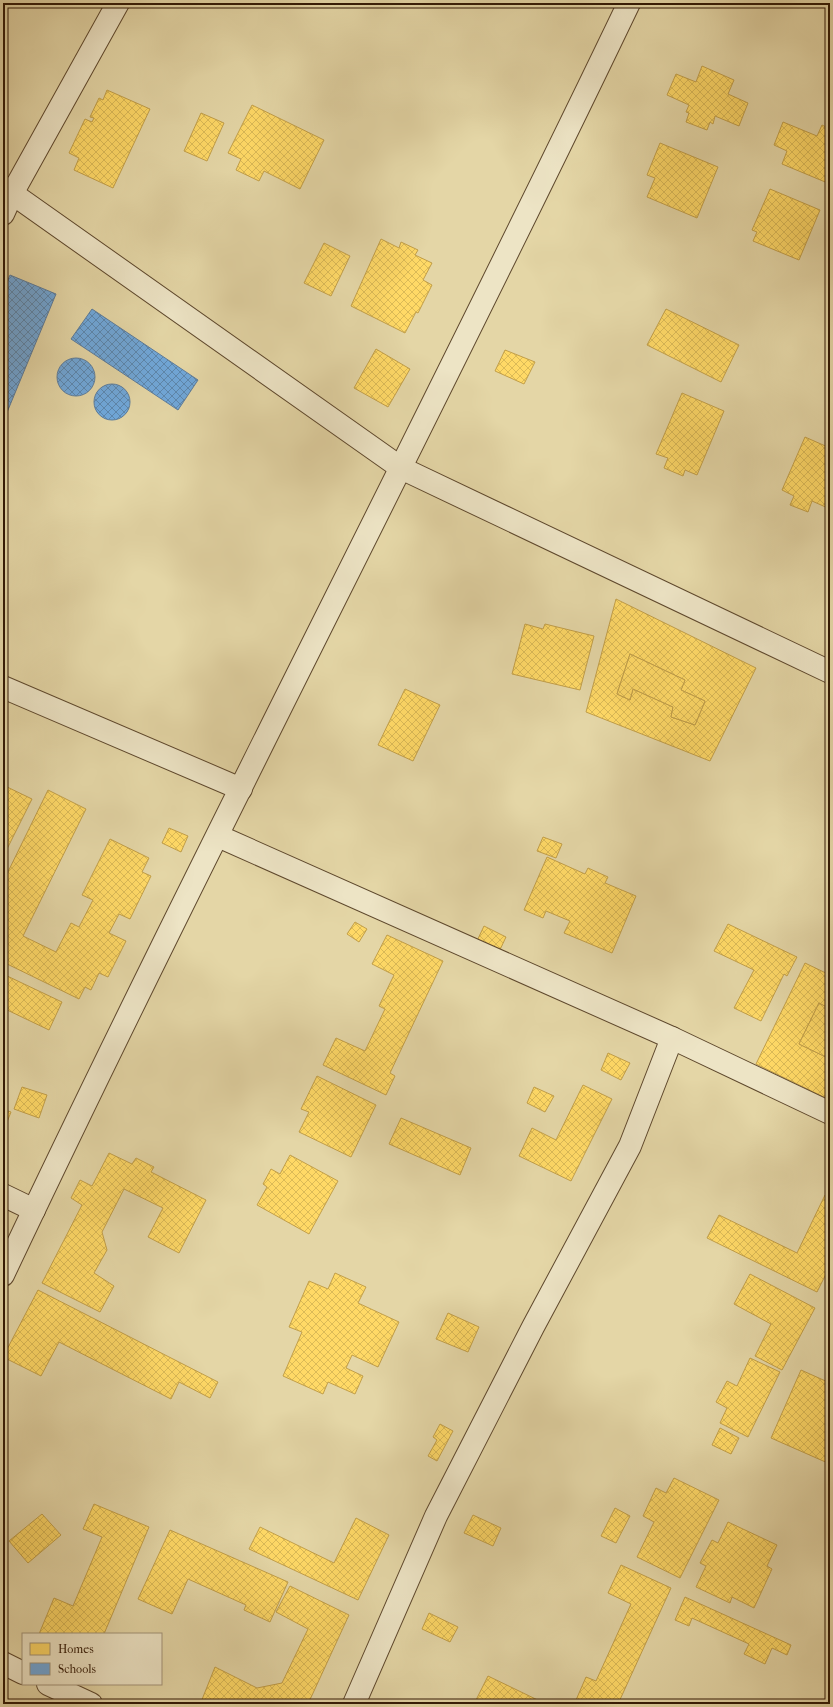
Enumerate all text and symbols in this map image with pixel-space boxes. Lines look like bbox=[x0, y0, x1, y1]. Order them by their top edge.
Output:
legend bbox=[22, 1633, 162, 1685]
text: Homes bbox=[58, 1642, 94, 1656]
text: Schools bbox=[58, 1662, 97, 1676]

